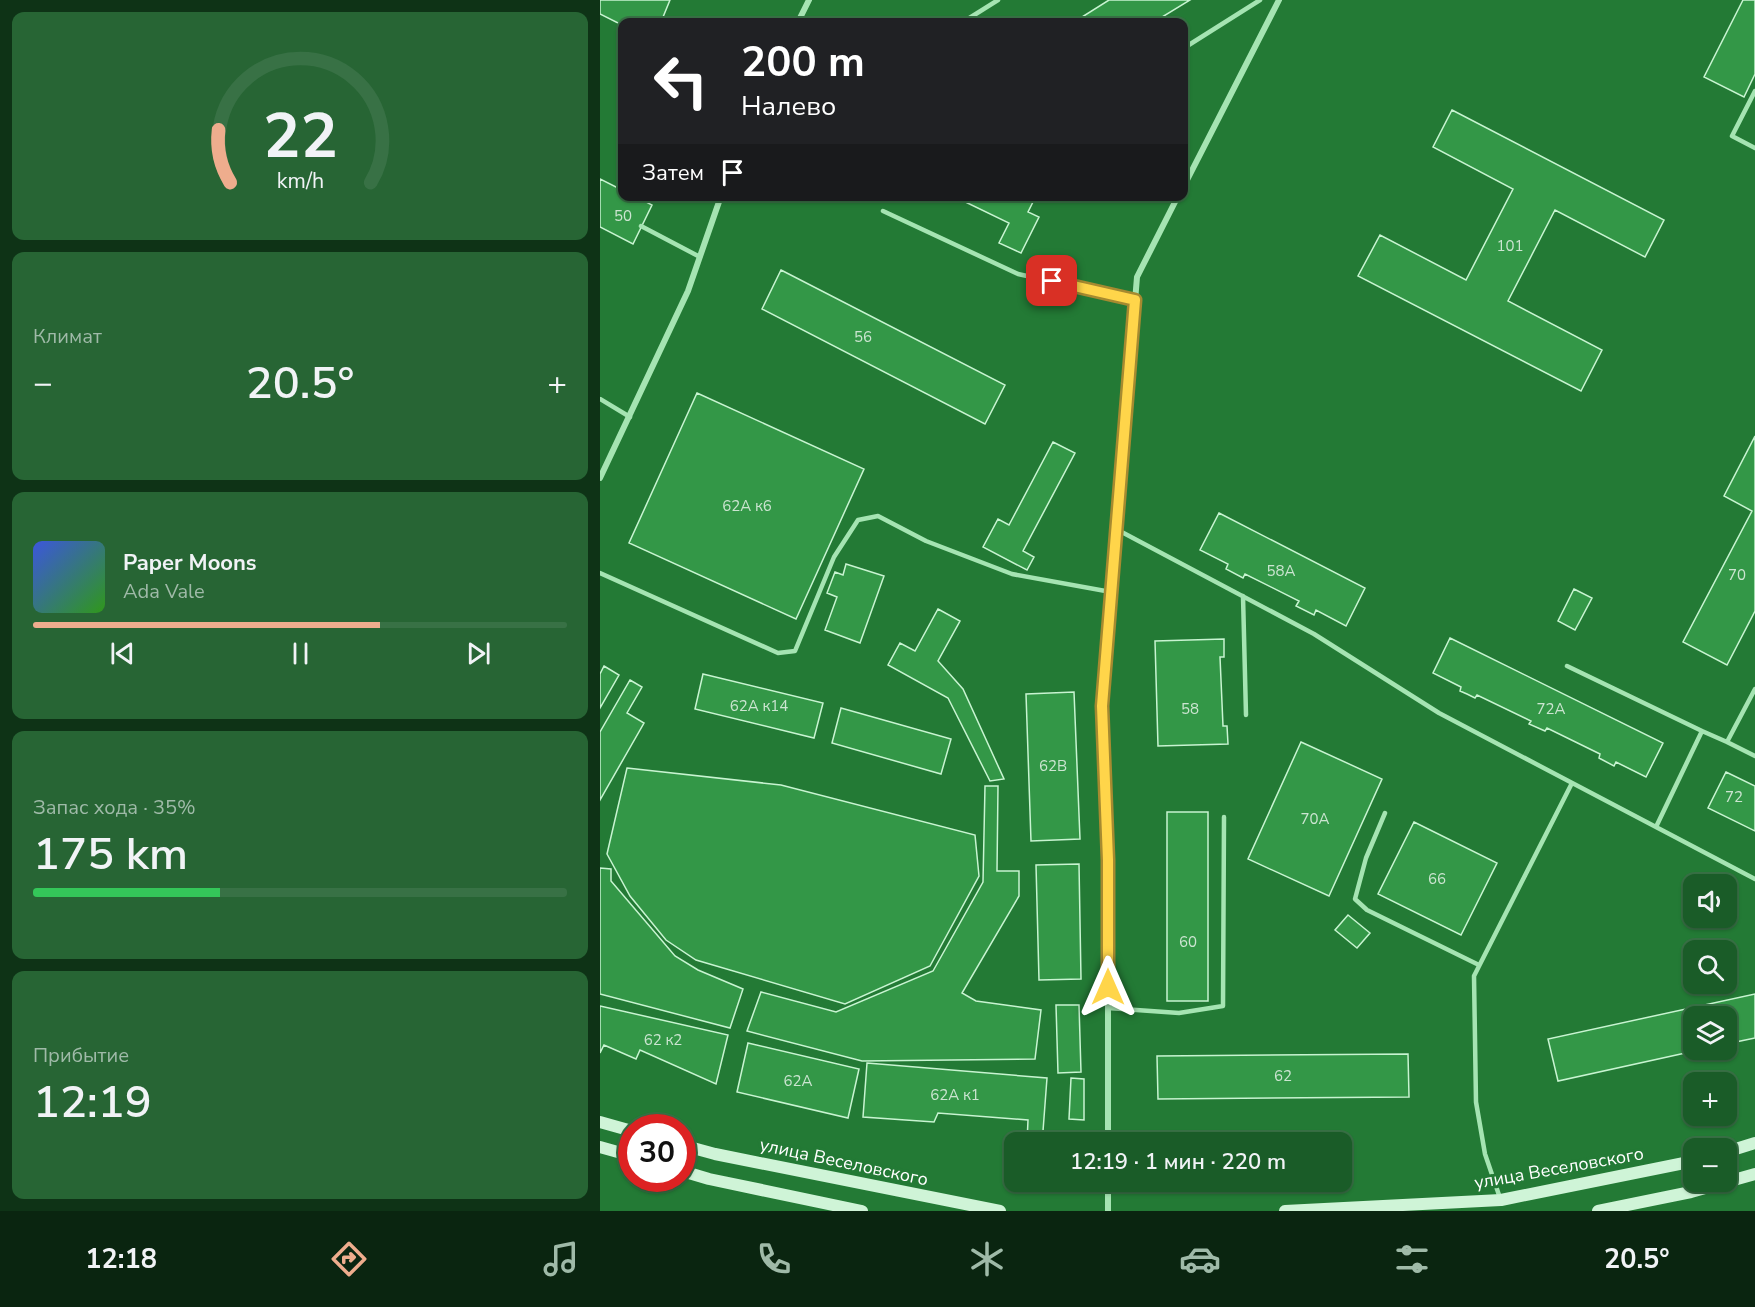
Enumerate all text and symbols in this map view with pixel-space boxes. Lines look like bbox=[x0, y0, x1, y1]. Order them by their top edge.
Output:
text: 200 m bbox=[741, 34, 865, 91]
icon: left bbox=[642, 42, 720, 120]
text: Налево bbox=[741, 88, 836, 125]
text: 22 bbox=[263, 94, 337, 179]
icon: arrive bbox=[716, 156, 749, 189]
text: Затем bbox=[642, 158, 704, 188]
text: km/h bbox=[276, 166, 324, 196]
house number: 50 bbox=[614, 206, 632, 226]
house number: 101 bbox=[1496, 236, 1524, 256]
pin bbox=[1026, 255, 1077, 306]
icon: arrive bbox=[1035, 264, 1068, 297]
text: Климат bbox=[33, 323, 102, 350]
house number: 56 bbox=[854, 327, 872, 347]
text: 20.5° bbox=[246, 353, 354, 414]
text: − bbox=[33, 361, 53, 406]
text: + bbox=[547, 361, 567, 406]
house number: 62А к6 bbox=[722, 496, 772, 516]
text: Paper Moons bbox=[123, 548, 257, 578]
house number: 58А bbox=[1267, 561, 1296, 581]
house number: 70 bbox=[1728, 565, 1746, 585]
text: Ada Vale bbox=[123, 578, 205, 605]
icon: previous bbox=[106, 637, 139, 670]
icon: pause bbox=[284, 637, 317, 670]
icon: next bbox=[462, 637, 495, 670]
house number: 62А к14 bbox=[730, 696, 788, 716]
house number: 58 bbox=[1181, 699, 1199, 719]
house number: 72А bbox=[1537, 699, 1566, 719]
house number: 62В bbox=[1039, 756, 1067, 776]
house number: 72 bbox=[1725, 787, 1743, 807]
text: Запас хода · 35% bbox=[33, 794, 196, 821]
house number: 70А bbox=[1301, 809, 1330, 829]
text: 175 km bbox=[33, 824, 188, 885]
house number: 66 bbox=[1428, 869, 1446, 889]
map controls bbox=[1683, 874, 1737, 1192]
button: sound bbox=[1683, 874, 1737, 928]
house number: 60 bbox=[1179, 932, 1197, 952]
button: search bbox=[1683, 940, 1737, 994]
position arrow bbox=[1076, 955, 1140, 1019]
button: layers bbox=[1683, 1006, 1737, 1060]
house number: 62 к2 bbox=[644, 1030, 682, 1050]
text: Прибытие bbox=[33, 1042, 129, 1069]
house number: 62 bbox=[1274, 1066, 1292, 1086]
house number: 62А bbox=[784, 1071, 813, 1091]
text: 12:19 bbox=[33, 1072, 152, 1133]
button: + bbox=[1683, 1072, 1737, 1126]
house number: 62А к1 bbox=[930, 1085, 980, 1105]
speed limit sign: 30 bbox=[618, 1114, 696, 1192]
street label: улица Веселовского bbox=[758, 1132, 930, 1192]
button: − bbox=[1683, 1138, 1737, 1192]
street label: улица Веселовского bbox=[1472, 1141, 1646, 1195]
text: 12:19 · 1 мин · 220 m bbox=[1070, 1147, 1286, 1177]
icon: directions bbox=[328, 1238, 370, 1280]
icon: music bbox=[540, 1238, 582, 1280]
icon: phone bbox=[753, 1238, 795, 1280]
icon: climate bbox=[966, 1238, 1008, 1280]
icon: car bbox=[1179, 1238, 1221, 1280]
icon: filters bbox=[1391, 1238, 1433, 1280]
text: 12:18 bbox=[85, 1241, 157, 1278]
text: 20.5° bbox=[1604, 1241, 1670, 1278]

